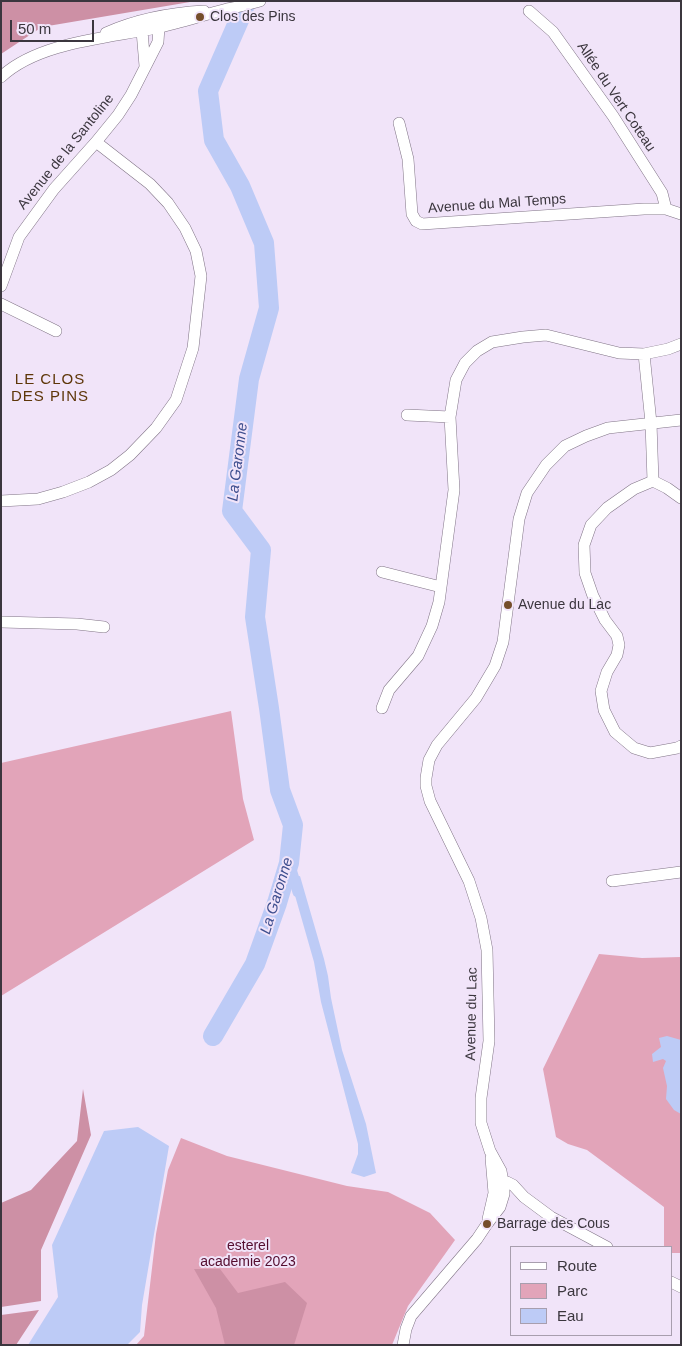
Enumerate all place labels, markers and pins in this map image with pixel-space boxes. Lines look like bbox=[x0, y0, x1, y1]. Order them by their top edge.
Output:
place label: Clos des Pins bbox=[210, 9, 296, 25]
marker: Clos des Pins bbox=[194, 11, 206, 23]
place label: Avenue du Lac bbox=[518, 597, 611, 613]
marker: Avenue du Lac bbox=[502, 599, 514, 611]
place label: Barrage des Cous bbox=[497, 1216, 610, 1232]
marker: Barrage des Cous bbox=[481, 1218, 493, 1230]

